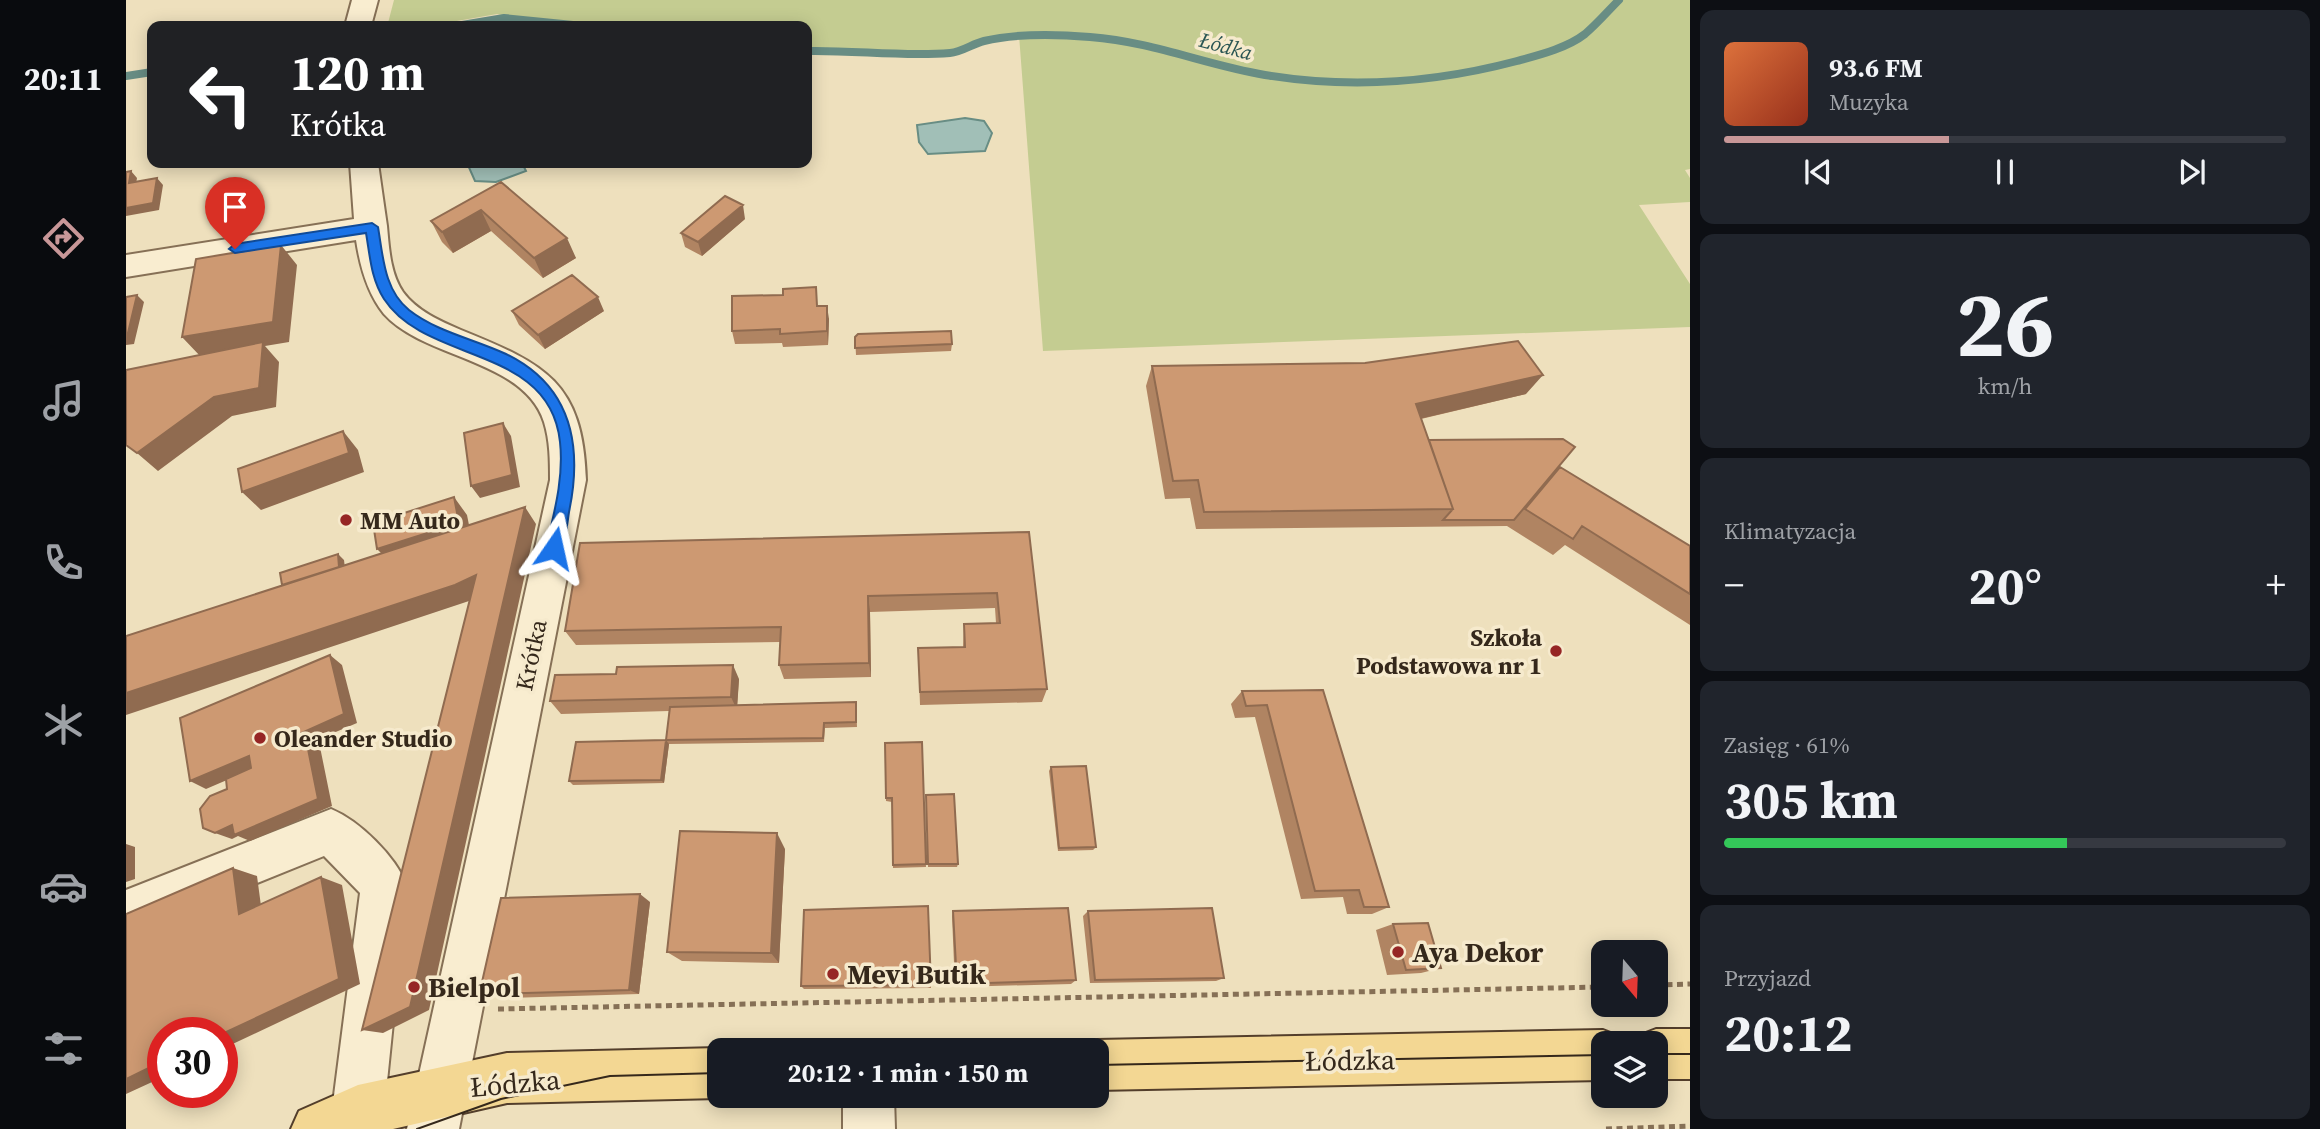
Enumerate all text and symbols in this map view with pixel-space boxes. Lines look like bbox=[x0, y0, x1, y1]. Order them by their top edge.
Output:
water label: Łódka bbox=[1195, 25, 1256, 67]
text: 120 m bbox=[290, 39, 425, 106]
icon: left bbox=[175, 49, 266, 140]
text: 93.6 FM bbox=[1829, 50, 1923, 86]
text: 20:11 bbox=[24, 57, 102, 101]
text: Muzyka bbox=[1829, 86, 1909, 118]
text: Krótka bbox=[290, 103, 386, 147]
icon: previous bbox=[1799, 153, 1837, 191]
icon: pause bbox=[1986, 153, 2024, 191]
icon: next bbox=[2173, 153, 2211, 191]
pin bbox=[205, 177, 265, 249]
icon: arrive bbox=[216, 188, 254, 226]
icon: directions bbox=[39, 214, 88, 263]
text: 26 bbox=[1956, 262, 2054, 386]
text: km/h bbox=[1978, 370, 2032, 402]
icon: music bbox=[39, 376, 88, 425]
place label: MM Auto bbox=[360, 504, 460, 537]
position arrow bbox=[517, 511, 591, 585]
marker: MM Auto bbox=[338, 512, 354, 528]
text: Klimatyzacja bbox=[1724, 515, 1856, 547]
icon: phone bbox=[39, 538, 88, 587]
text: 20° bbox=[1968, 550, 2042, 621]
text: − bbox=[1724, 559, 1744, 611]
text: + bbox=[2266, 559, 2286, 611]
street label: Krótka bbox=[507, 616, 555, 694]
place label: Szkoła Podstawowa nr 1 bbox=[1356, 621, 1542, 682]
marker: Szkoła Podstawowa nr 1 bbox=[1548, 643, 1564, 659]
icon: climate bbox=[39, 700, 88, 749]
place label: Oleander Studio bbox=[274, 722, 452, 755]
text: Zasięg · 61% bbox=[1724, 729, 1850, 761]
marker: Oleander Studio bbox=[252, 730, 268, 746]
text: 305 km bbox=[1724, 764, 1898, 835]
icon: car bbox=[39, 862, 88, 911]
place label: Aya Dekor bbox=[1412, 933, 1543, 971]
north arrow bbox=[1591, 940, 1668, 1017]
map controls bbox=[1591, 940, 1668, 1108]
marker: Aya Dekor bbox=[1390, 944, 1406, 960]
place label: Mevi Butik bbox=[847, 955, 986, 993]
text: Przyjazd bbox=[1724, 962, 1811, 994]
marker: Mevi Butik bbox=[825, 966, 841, 982]
place label: Bielpol bbox=[428, 968, 520, 1006]
marker: Bielpol bbox=[406, 979, 422, 995]
text: 20:12 bbox=[1724, 997, 1852, 1068]
speed limit sign: 30 bbox=[147, 1017, 238, 1108]
icon: filters bbox=[39, 1024, 88, 1073]
button: layers bbox=[1591, 1031, 1668, 1108]
street label: Łódzka bbox=[1305, 1040, 1396, 1080]
text: 20:12 · 1 min · 150 m bbox=[788, 1055, 1028, 1091]
street label: Łódzka bbox=[468, 1060, 562, 1106]

